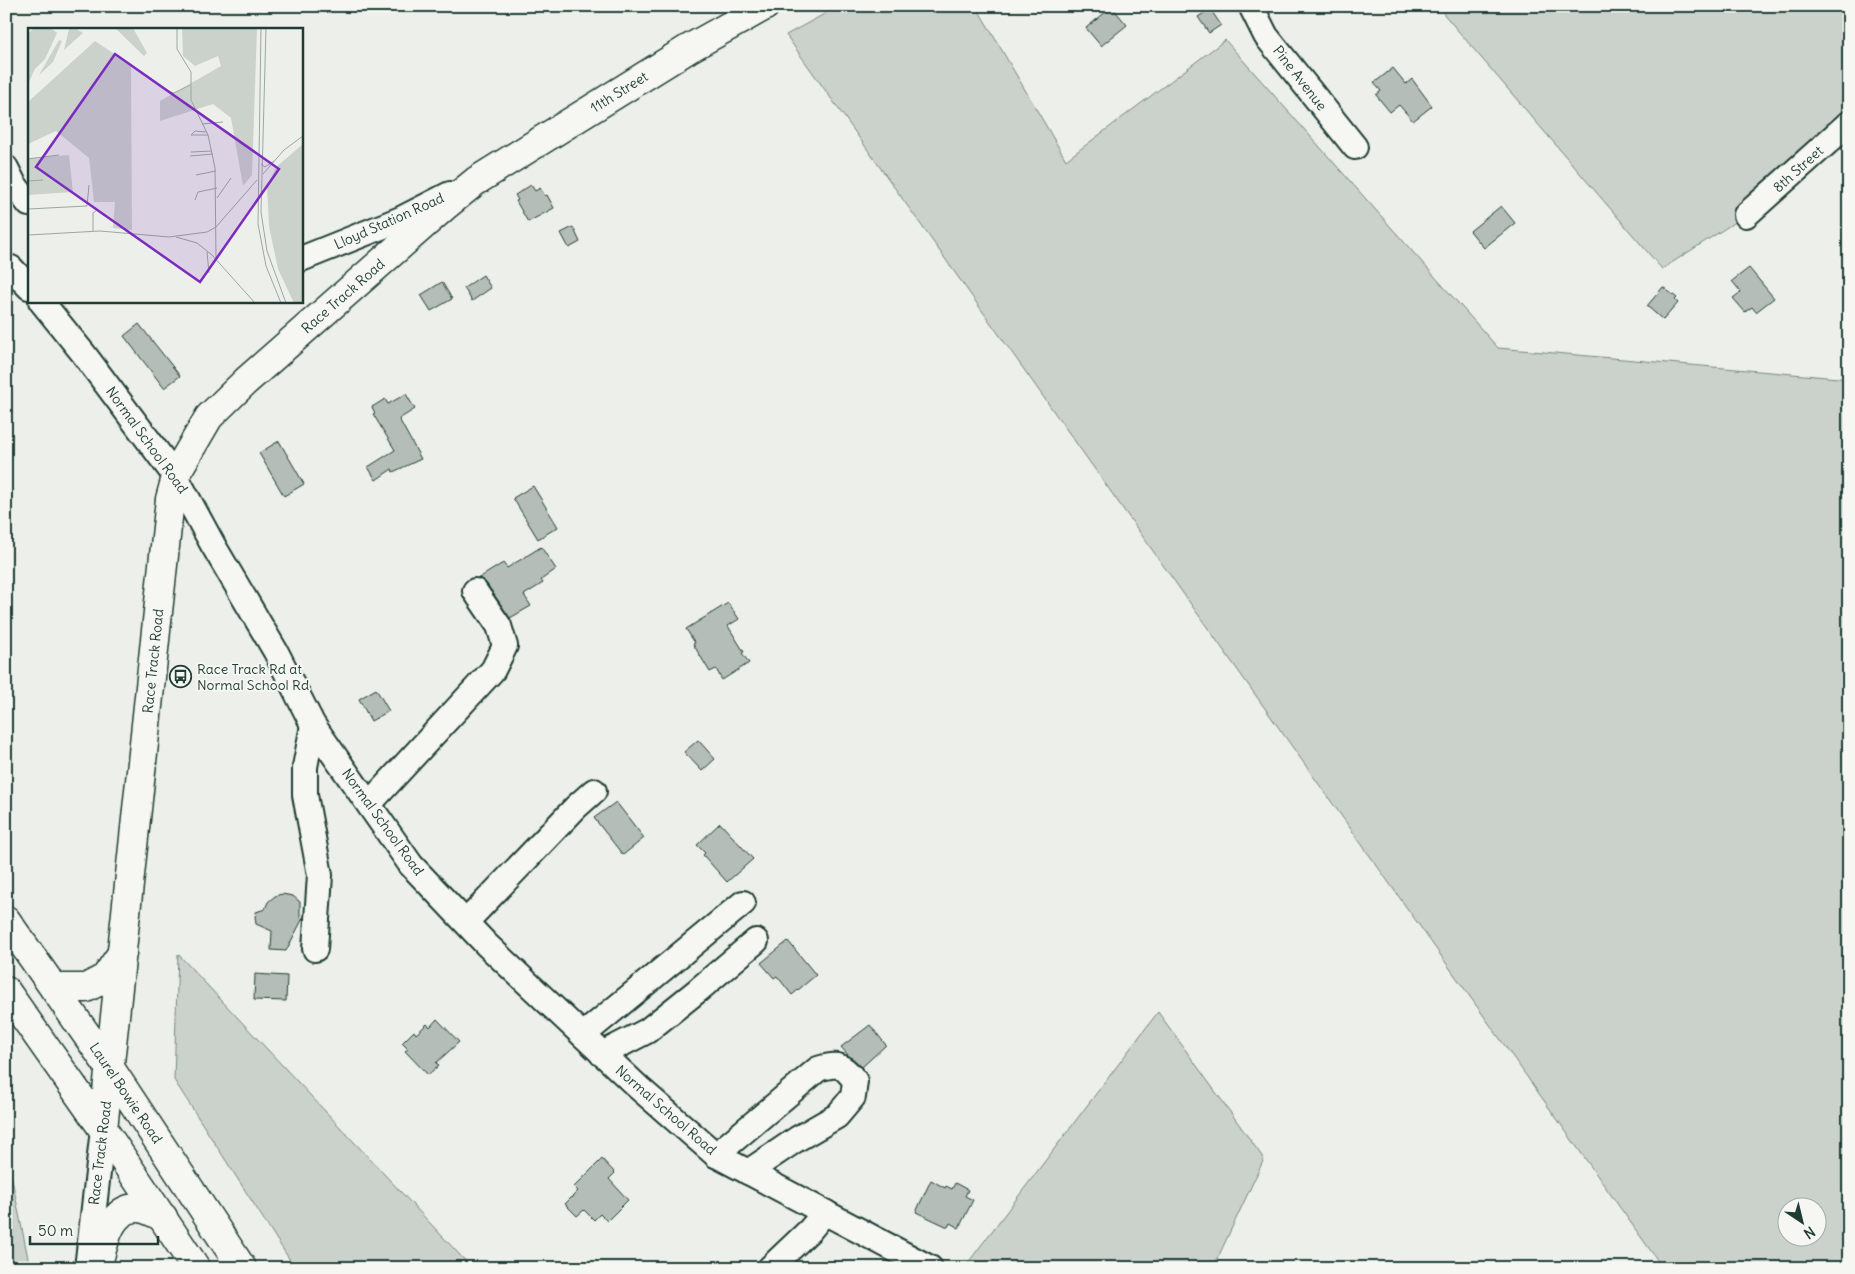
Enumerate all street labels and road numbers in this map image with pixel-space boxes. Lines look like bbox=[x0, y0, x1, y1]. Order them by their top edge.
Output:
street label: Pine Avenue bbox=[1269, 42, 1331, 114]
street label: 11th Street bbox=[587, 67, 651, 117]
street label: 8th Street bbox=[1769, 142, 1827, 196]
street label: Lloyd Station Road bbox=[331, 189, 447, 253]
street label: Race Track Road bbox=[298, 255, 388, 337]
street label: Normal School Road bbox=[102, 383, 192, 497]
street label: Race Track Road bbox=[139, 608, 167, 714]
street label: Normal School Road bbox=[338, 765, 428, 879]
street label: Laurel Bowie Road bbox=[86, 1039, 166, 1147]
street label: Normal School Road bbox=[612, 1061, 720, 1159]
street label: Race Track Road bbox=[85, 1100, 115, 1206]

